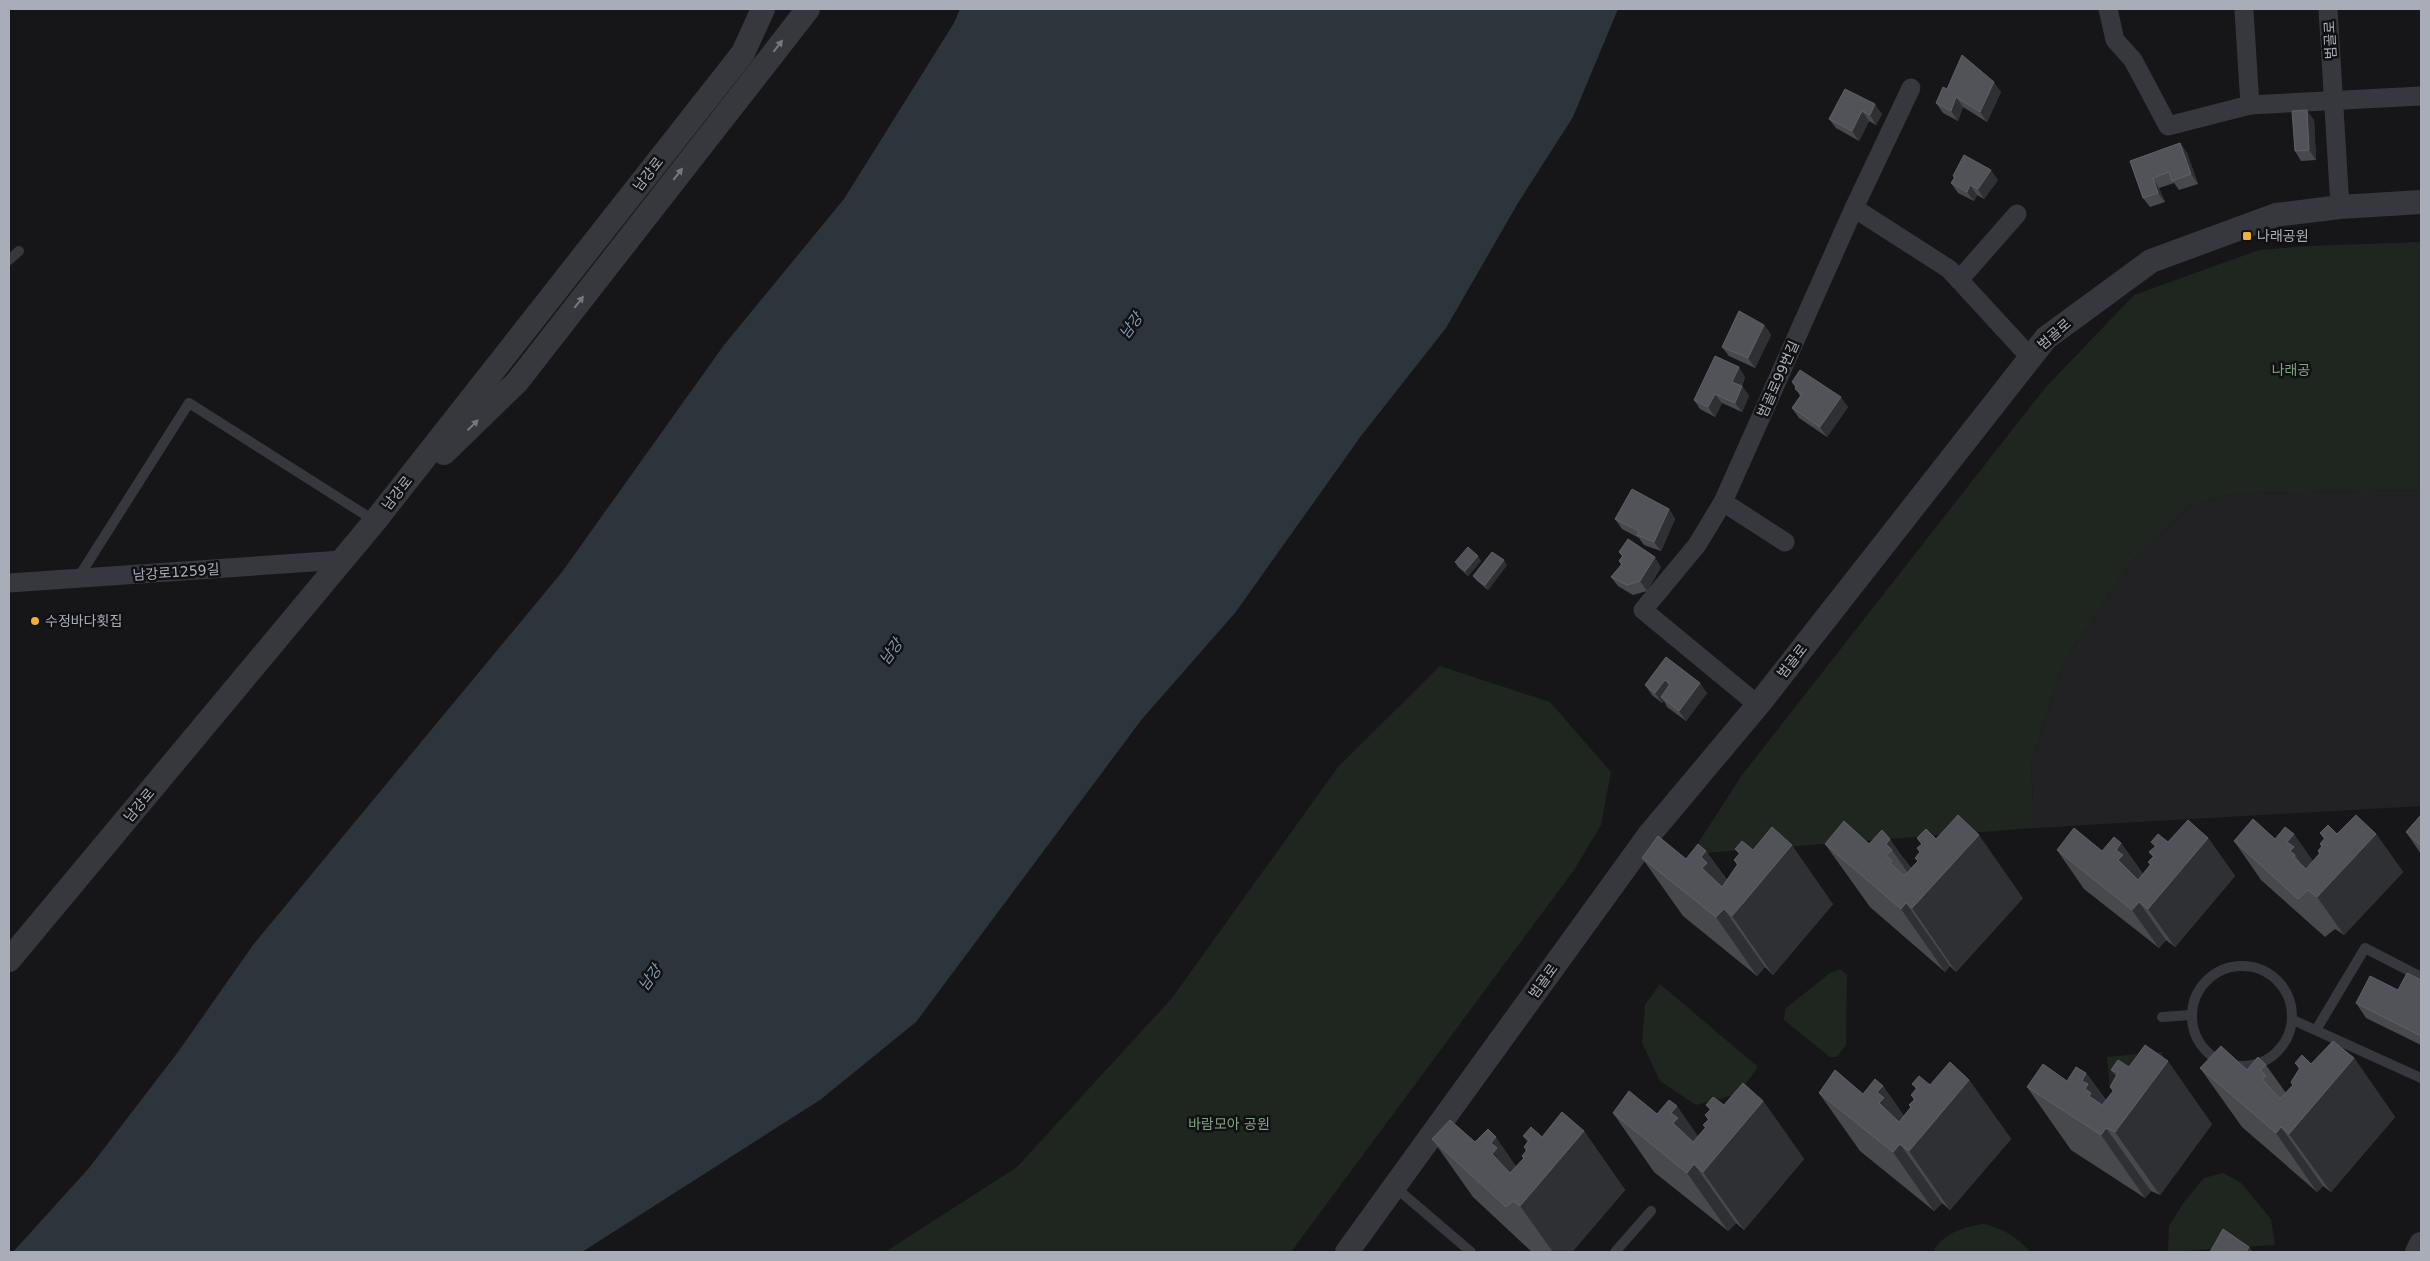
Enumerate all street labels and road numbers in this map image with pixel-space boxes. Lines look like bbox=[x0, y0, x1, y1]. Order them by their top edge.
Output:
street label: 범골로 bbox=[2321, 20, 2339, 60]
street label: 남강로 bbox=[630, 154, 666, 194]
street label: 범골로 bbox=[2034, 315, 2074, 353]
street label: 범골로99번길 bbox=[1754, 338, 1802, 420]
street label: 남강로 bbox=[379, 473, 415, 513]
street label: 남강로1259길 bbox=[132, 561, 220, 583]
street label: 범골로 bbox=[1774, 641, 1810, 681]
street label: 남강로 bbox=[120, 785, 158, 825]
street label: 범골로 bbox=[1525, 961, 1561, 1001]

